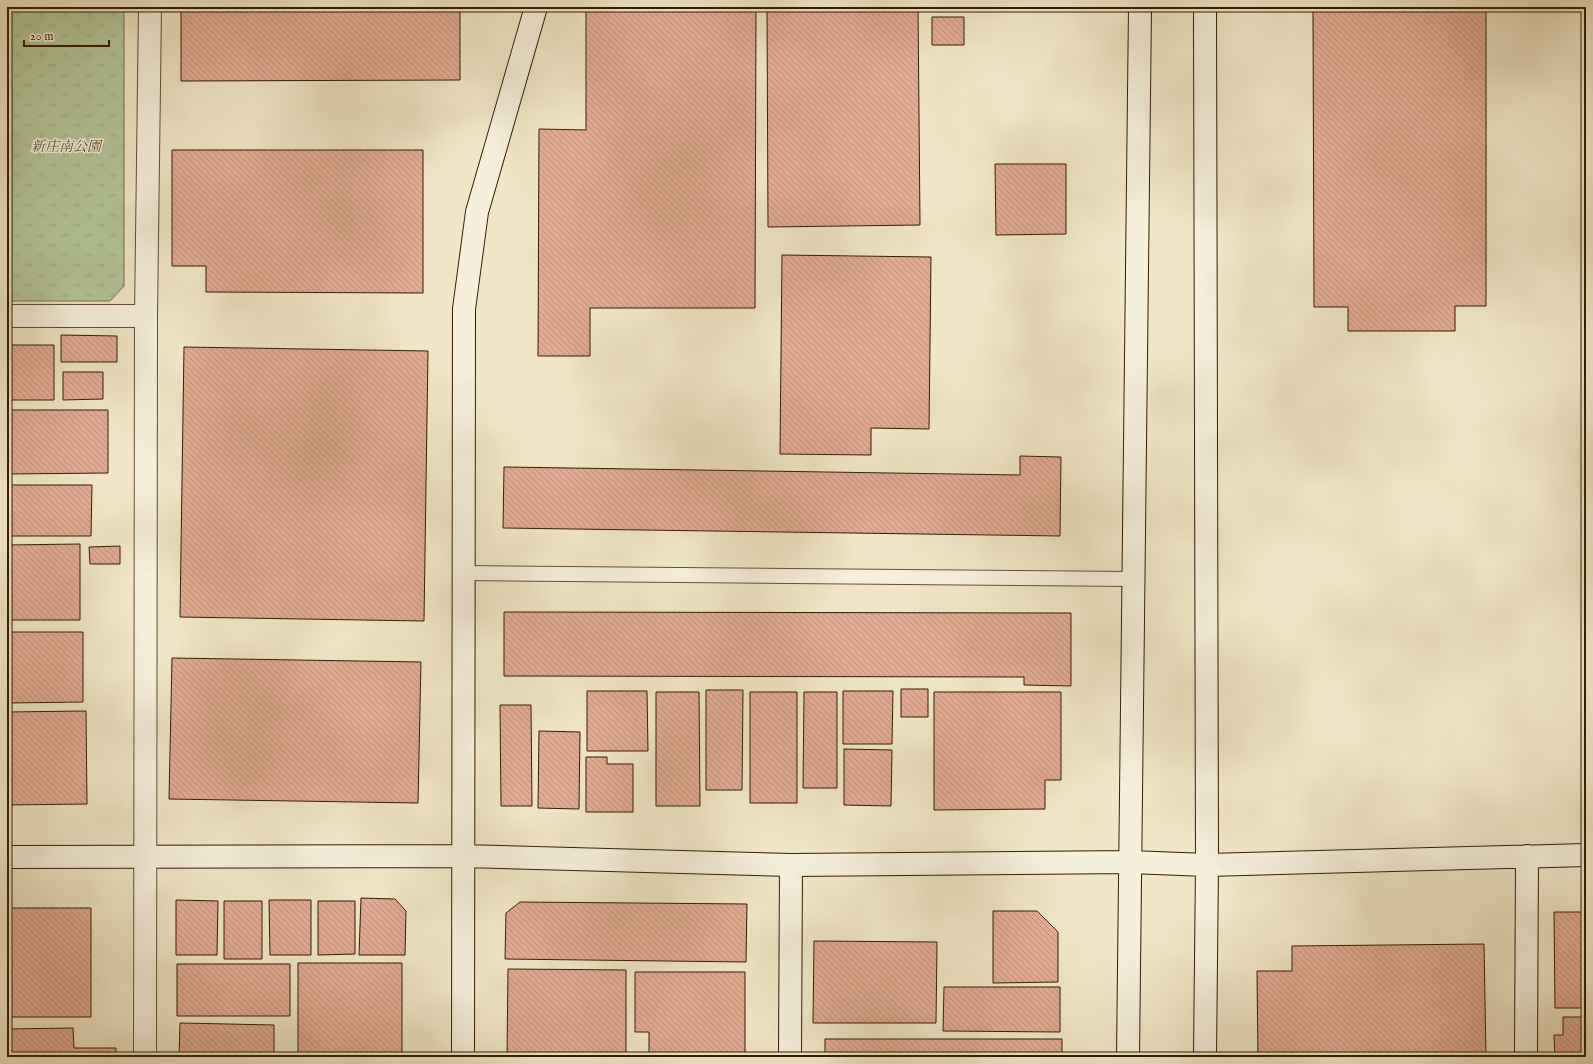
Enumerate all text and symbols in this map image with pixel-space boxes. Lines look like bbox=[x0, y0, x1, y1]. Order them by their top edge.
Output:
scale bar bbox=[24, 22, 109, 48]
text: 20 m bbox=[30, 29, 53, 44]
park label: 新庄南公園 bbox=[31, 138, 103, 156]

